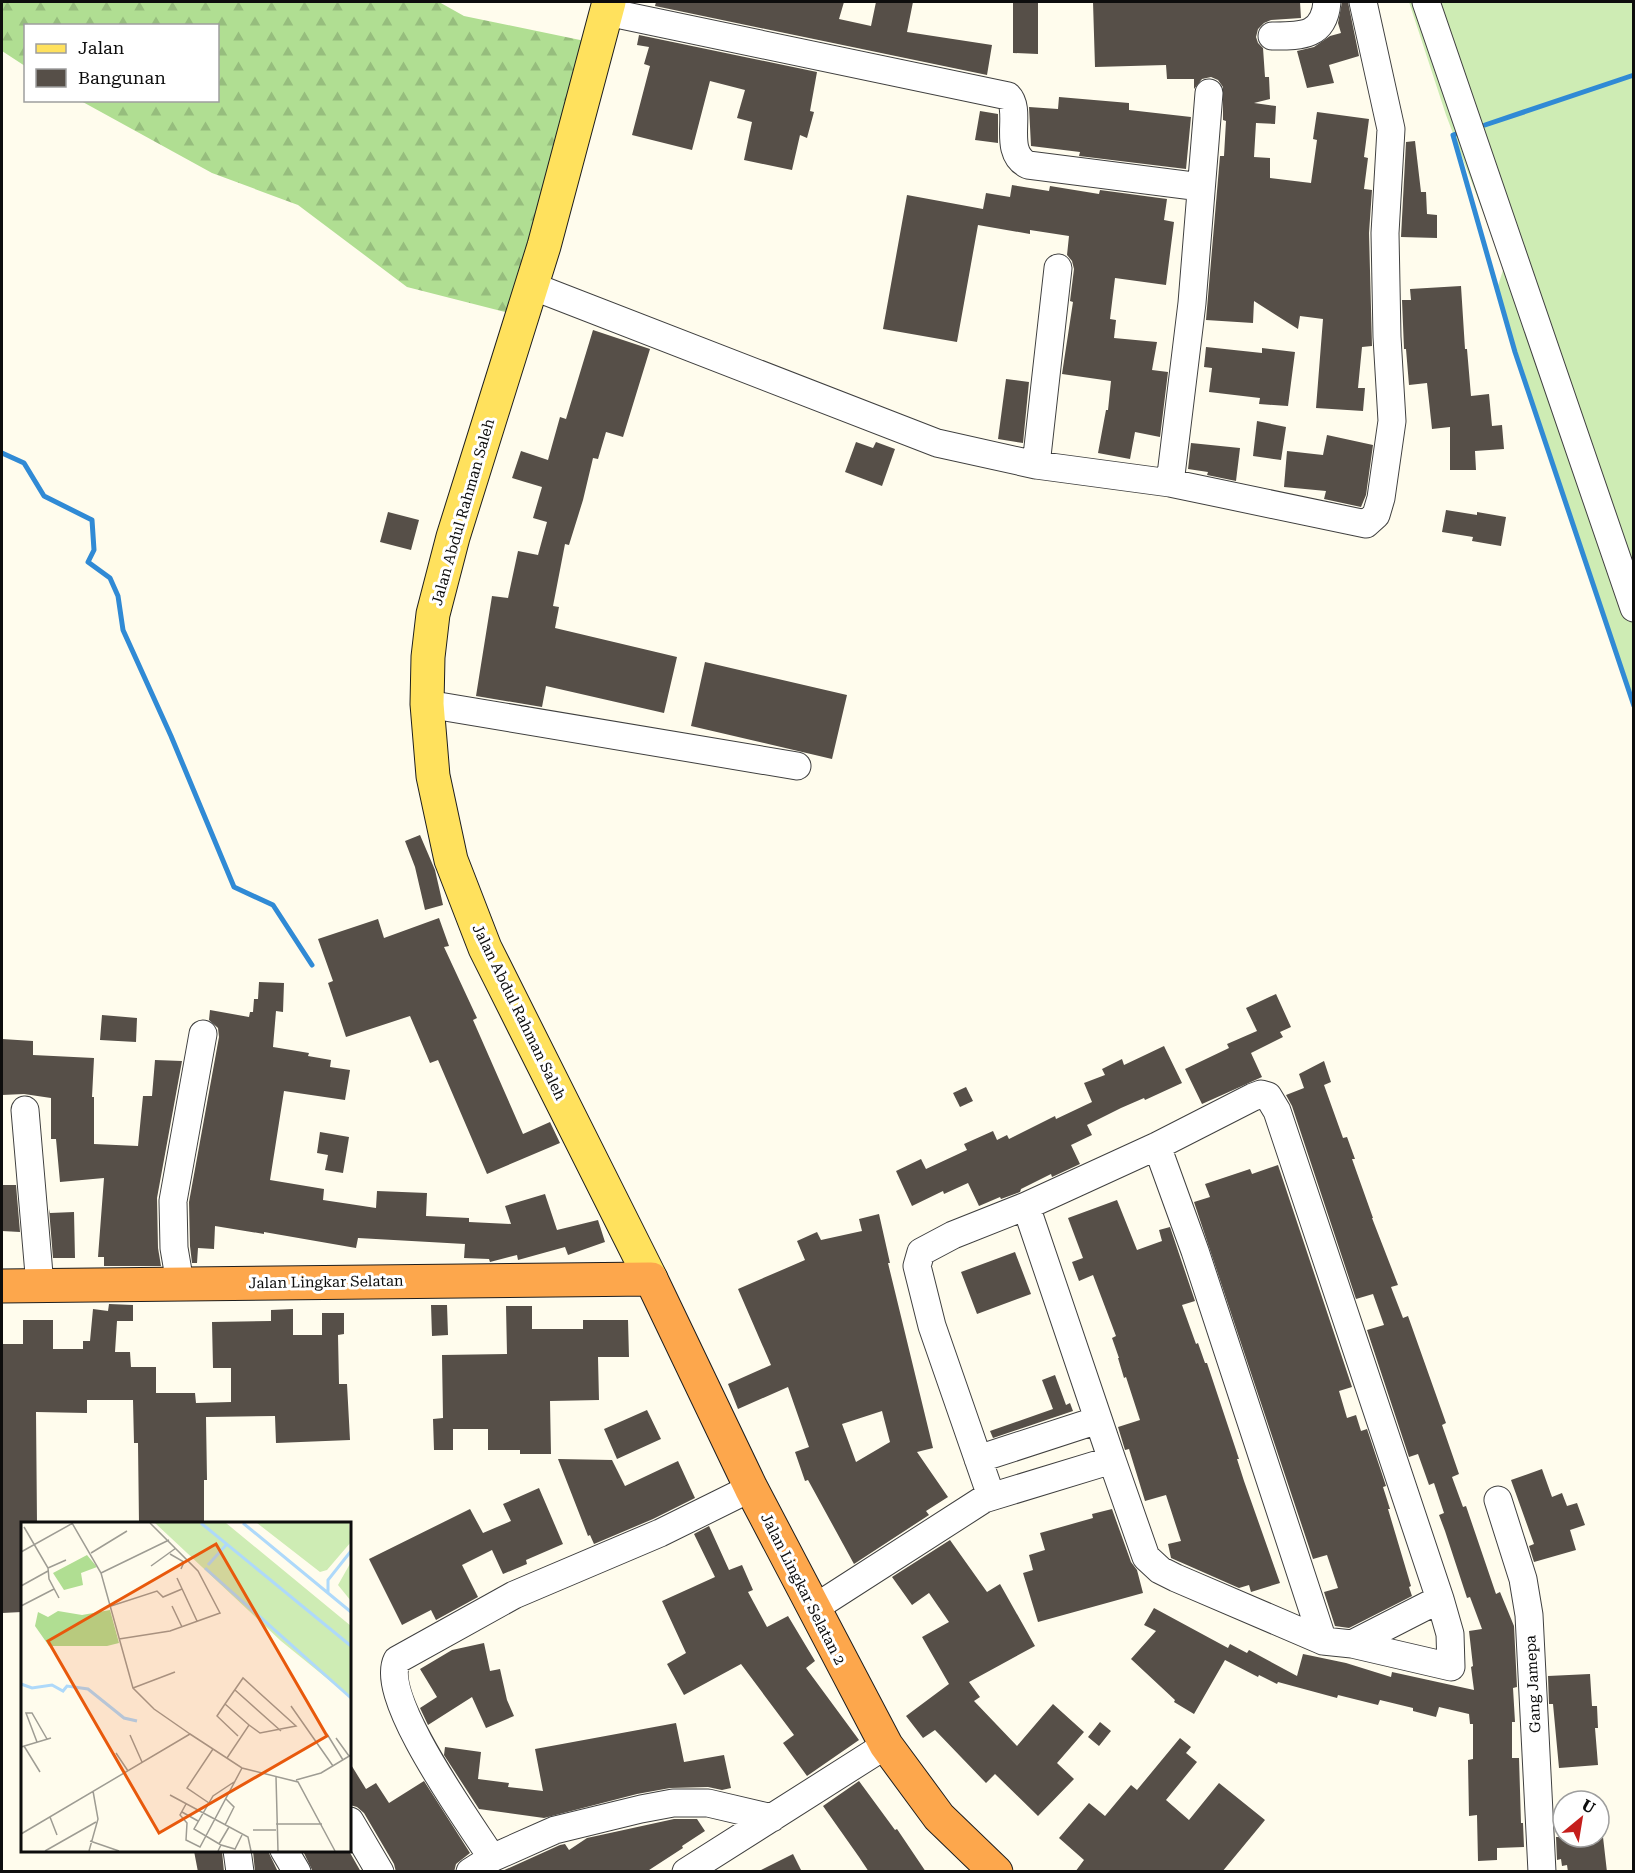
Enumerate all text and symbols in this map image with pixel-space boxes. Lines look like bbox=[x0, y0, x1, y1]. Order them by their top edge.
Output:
legend bbox=[24, 24, 219, 102]
text: Jalan bbox=[78, 37, 125, 58]
text: Bangunan bbox=[78, 67, 166, 88]
street label: Jalan Abdul Rahman Saleh bbox=[428, 416, 498, 608]
street label: Jalan Abdul Rahman Saleh bbox=[468, 921, 570, 1103]
street label: Jalan Lingkar Selatan bbox=[248, 1272, 404, 1292]
street label: Jalan Lingkar Selatan 2 bbox=[757, 1510, 849, 1668]
inset map bbox=[21, 1522, 351, 1852]
street label: Gang Jamepa bbox=[1521, 1635, 1545, 1733]
north arrow bbox=[1551, 1789, 1611, 1849]
text: U bbox=[1578, 1795, 1598, 1818]

